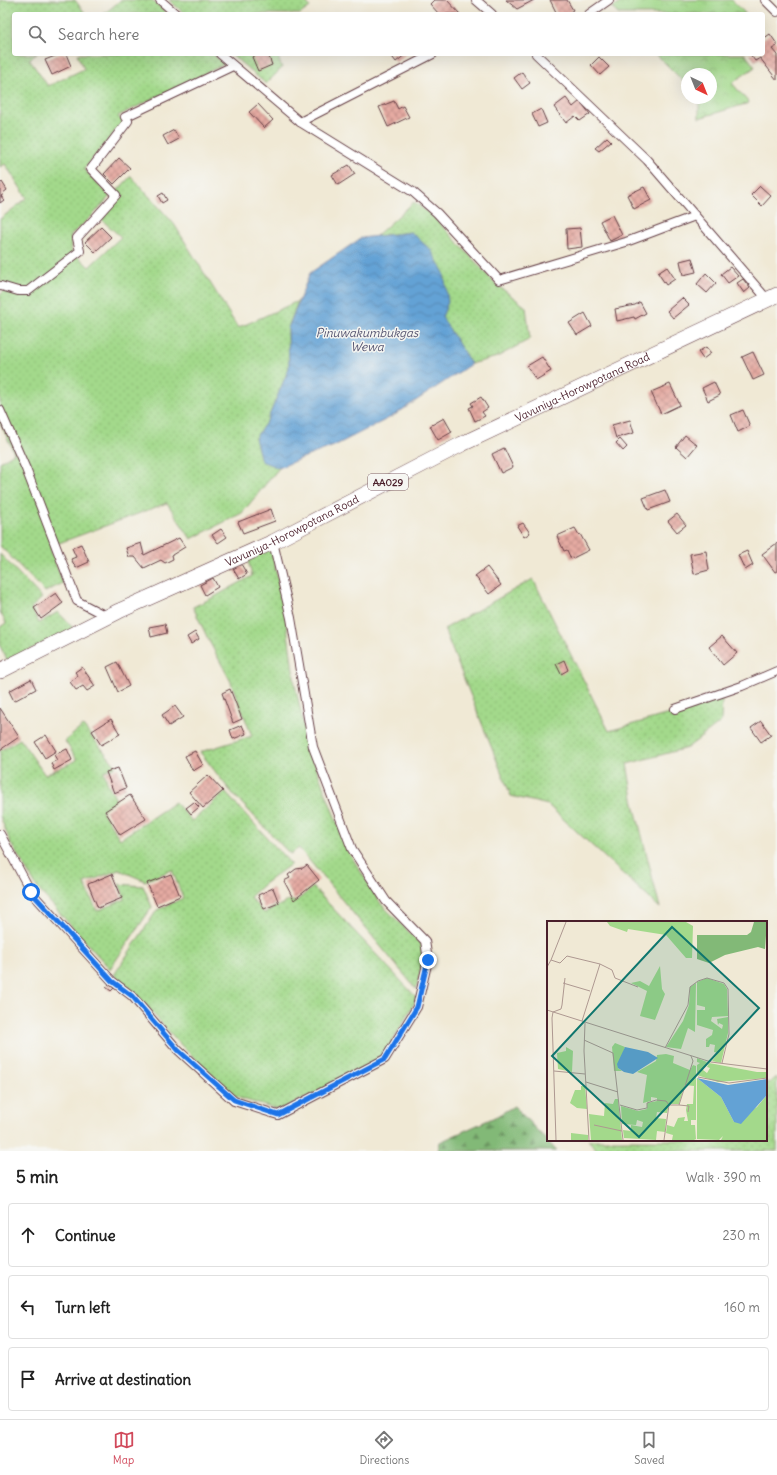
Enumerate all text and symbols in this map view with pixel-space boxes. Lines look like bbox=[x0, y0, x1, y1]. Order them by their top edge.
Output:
search box bbox=[12, 12, 765, 56]
icon: search bbox=[26, 23, 48, 45]
text: Search here bbox=[58, 25, 139, 44]
north arrow bbox=[681, 68, 717, 104]
water label: Pinuwakumbukgas Wewa bbox=[316, 325, 420, 354]
street label: Vavuniya-Horowpotana Road bbox=[513, 349, 652, 425]
road number: AA029 bbox=[368, 474, 408, 490]
street label: Vavuniya-Horowpotana Road bbox=[223, 492, 362, 570]
route start bbox=[22, 883, 40, 901]
inset map bbox=[547, 921, 767, 1141]
route end bbox=[419, 951, 437, 969]
text: 5 min bbox=[16, 1166, 58, 1188]
text: Walk · 390 m bbox=[686, 1169, 761, 1186]
icon: ahead bbox=[17, 1224, 39, 1246]
text: Continue bbox=[55, 1226, 116, 1245]
text: 230 m bbox=[722, 1227, 760, 1244]
icon: left bbox=[17, 1296, 39, 1318]
text: Turn left bbox=[55, 1298, 110, 1317]
text: 160 m bbox=[724, 1299, 760, 1316]
icon: arrive bbox=[17, 1368, 39, 1390]
text: Arrive at destination bbox=[55, 1370, 191, 1389]
tab: Map bbox=[113, 1429, 135, 1467]
tab: Directions bbox=[360, 1429, 409, 1467]
tab: Saved bbox=[634, 1429, 664, 1467]

